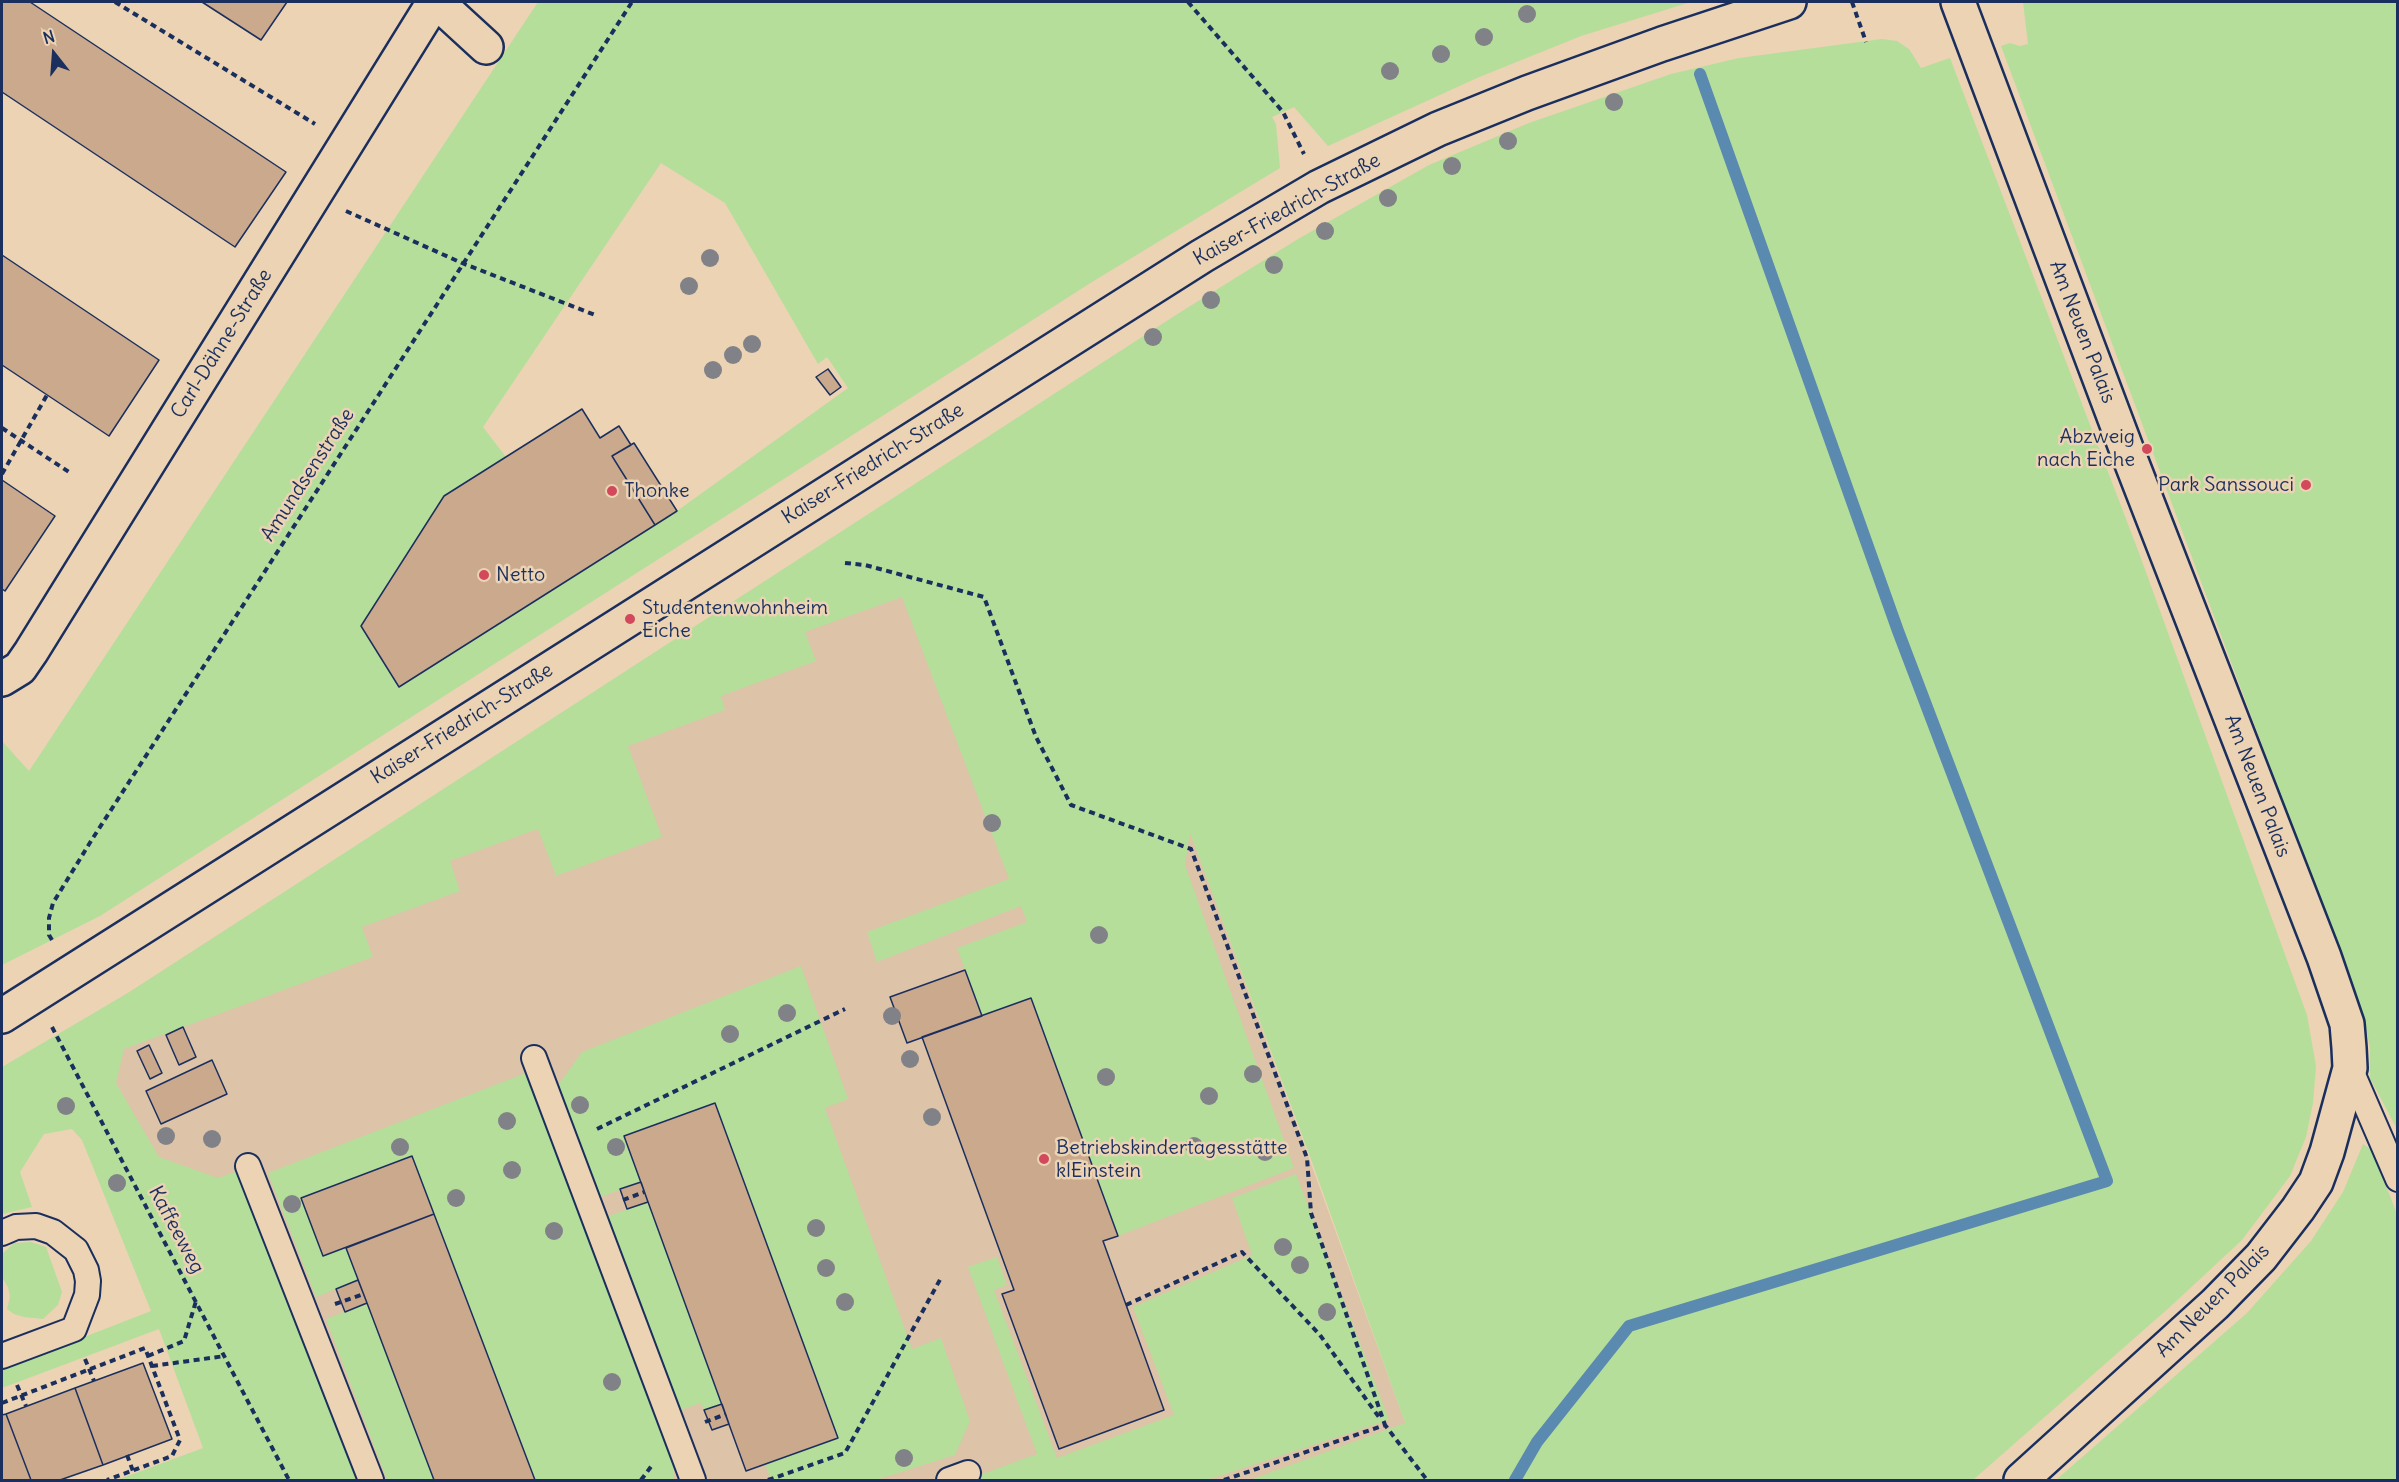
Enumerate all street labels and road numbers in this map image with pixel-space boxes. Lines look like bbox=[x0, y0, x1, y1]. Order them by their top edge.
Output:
street label: Kaiser-Friedrich-Straße bbox=[1189, 149, 1385, 271]
street label: Am Neuen Palais bbox=[2044, 257, 2120, 407]
street label: Carl-Dähne-Straße bbox=[166, 265, 278, 423]
street label: Kaiser-Friedrich-Straße bbox=[778, 398, 968, 530]
street label: Amundsenstraße bbox=[256, 404, 360, 546]
street label: Kaiser-Friedrich-Straße bbox=[367, 658, 557, 790]
street label: Am Neuen Palais bbox=[2219, 711, 2295, 861]
street label: Kaffeeweg bbox=[143, 1182, 209, 1278]
street label: Am Neuen Palais bbox=[2151, 1239, 2275, 1363]

